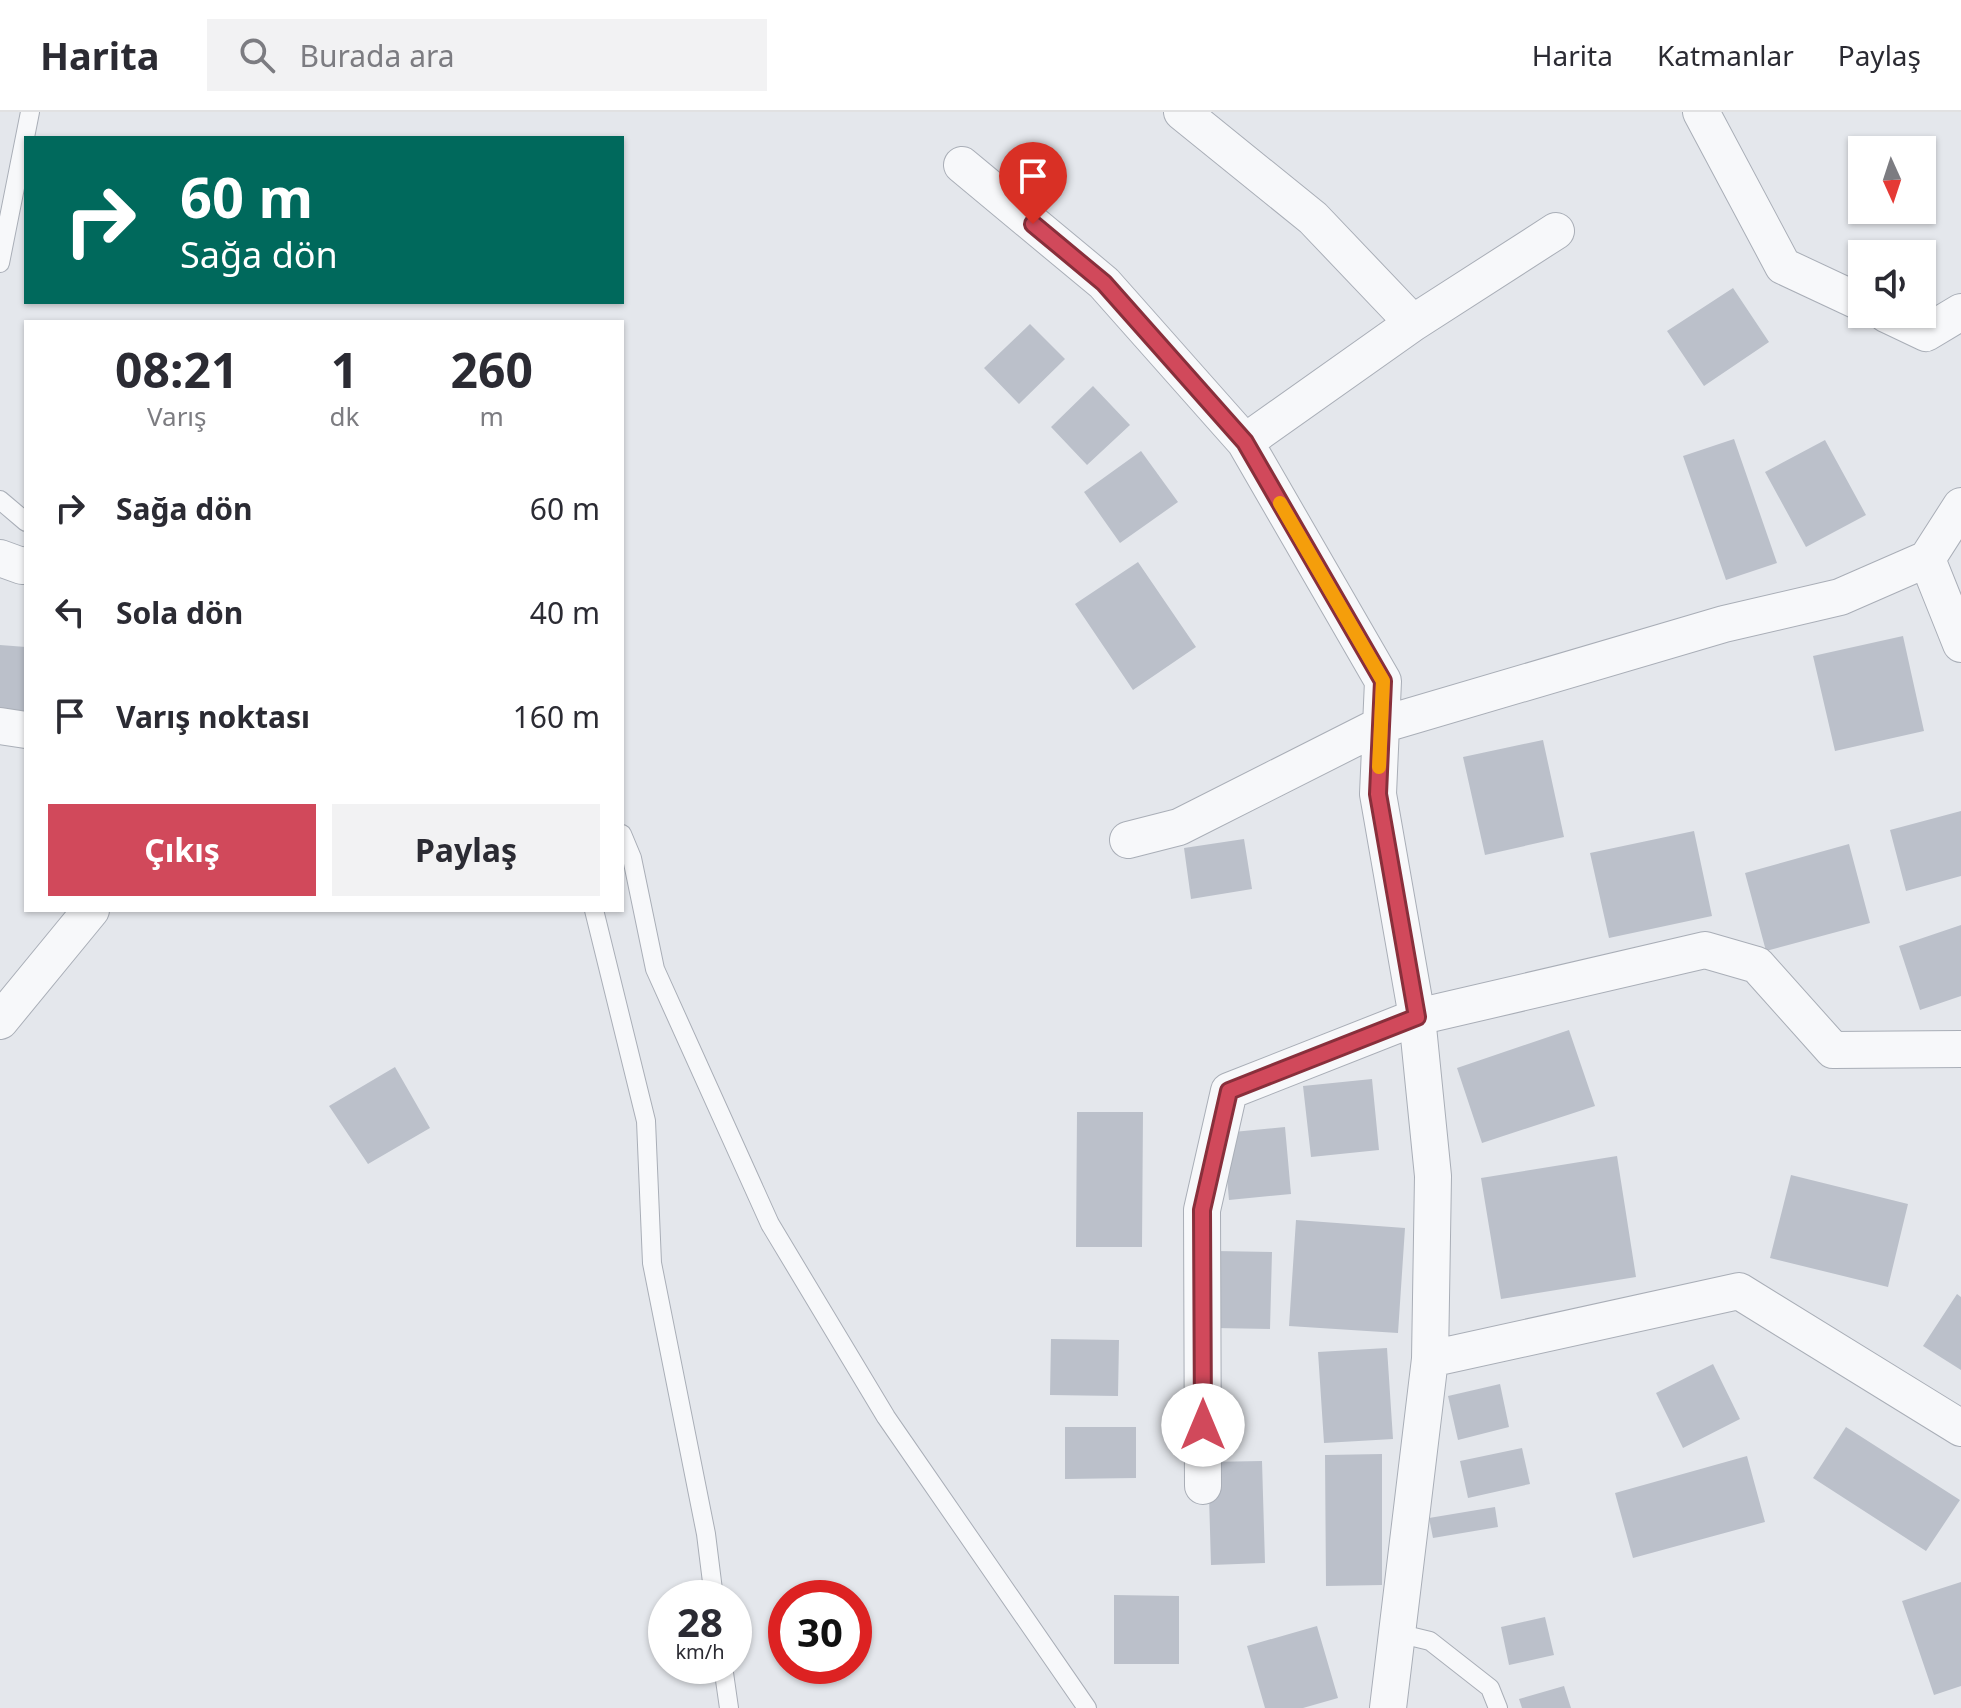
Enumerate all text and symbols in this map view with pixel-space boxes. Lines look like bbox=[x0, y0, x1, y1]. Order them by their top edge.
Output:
search box bbox=[207, 19, 767, 91]
text: Harita bbox=[40, 29, 159, 81]
icon: search bbox=[235, 33, 279, 77]
text: Burada ara bbox=[299, 35, 455, 76]
text: Harita bbox=[1532, 36, 1613, 74]
text: Katmanlar bbox=[1657, 36, 1794, 74]
text: Paylaş bbox=[1838, 36, 1921, 74]
north arrow bbox=[1848, 136, 1936, 224]
map controls bbox=[1848, 136, 1936, 328]
pin bbox=[999, 142, 1067, 224]
icon: arrive bbox=[1011, 154, 1055, 198]
text: 60 m bbox=[180, 158, 313, 234]
icon: right bbox=[48, 168, 152, 272]
text: Sağa dön bbox=[180, 230, 338, 279]
button: sound bbox=[1848, 240, 1936, 328]
text: 08:21 bbox=[115, 337, 238, 402]
text: 1 bbox=[331, 337, 358, 402]
text: 260 bbox=[451, 337, 533, 402]
text: Varış bbox=[147, 398, 207, 434]
text: dk bbox=[330, 398, 359, 434]
text: m bbox=[480, 398, 504, 434]
icon: right bbox=[48, 486, 92, 530]
text: Sağa dön bbox=[116, 488, 252, 529]
text: 60 m bbox=[530, 488, 600, 529]
icon: left bbox=[48, 590, 92, 634]
text: Sola dön bbox=[116, 592, 243, 633]
text: 40 m bbox=[530, 592, 600, 633]
icon: arrive bbox=[48, 694, 92, 738]
text: Varış noktası bbox=[116, 696, 310, 737]
text: 160 m bbox=[513, 696, 600, 737]
button: Çıkış bbox=[48, 804, 316, 896]
button: Paylaş bbox=[332, 804, 600, 896]
position arrow bbox=[1161, 1383, 1245, 1467]
speed limit sign: 30 bbox=[768, 1580, 872, 1684]
text: 28 bbox=[677, 1594, 723, 1649]
text: km/h bbox=[675, 1638, 725, 1665]

